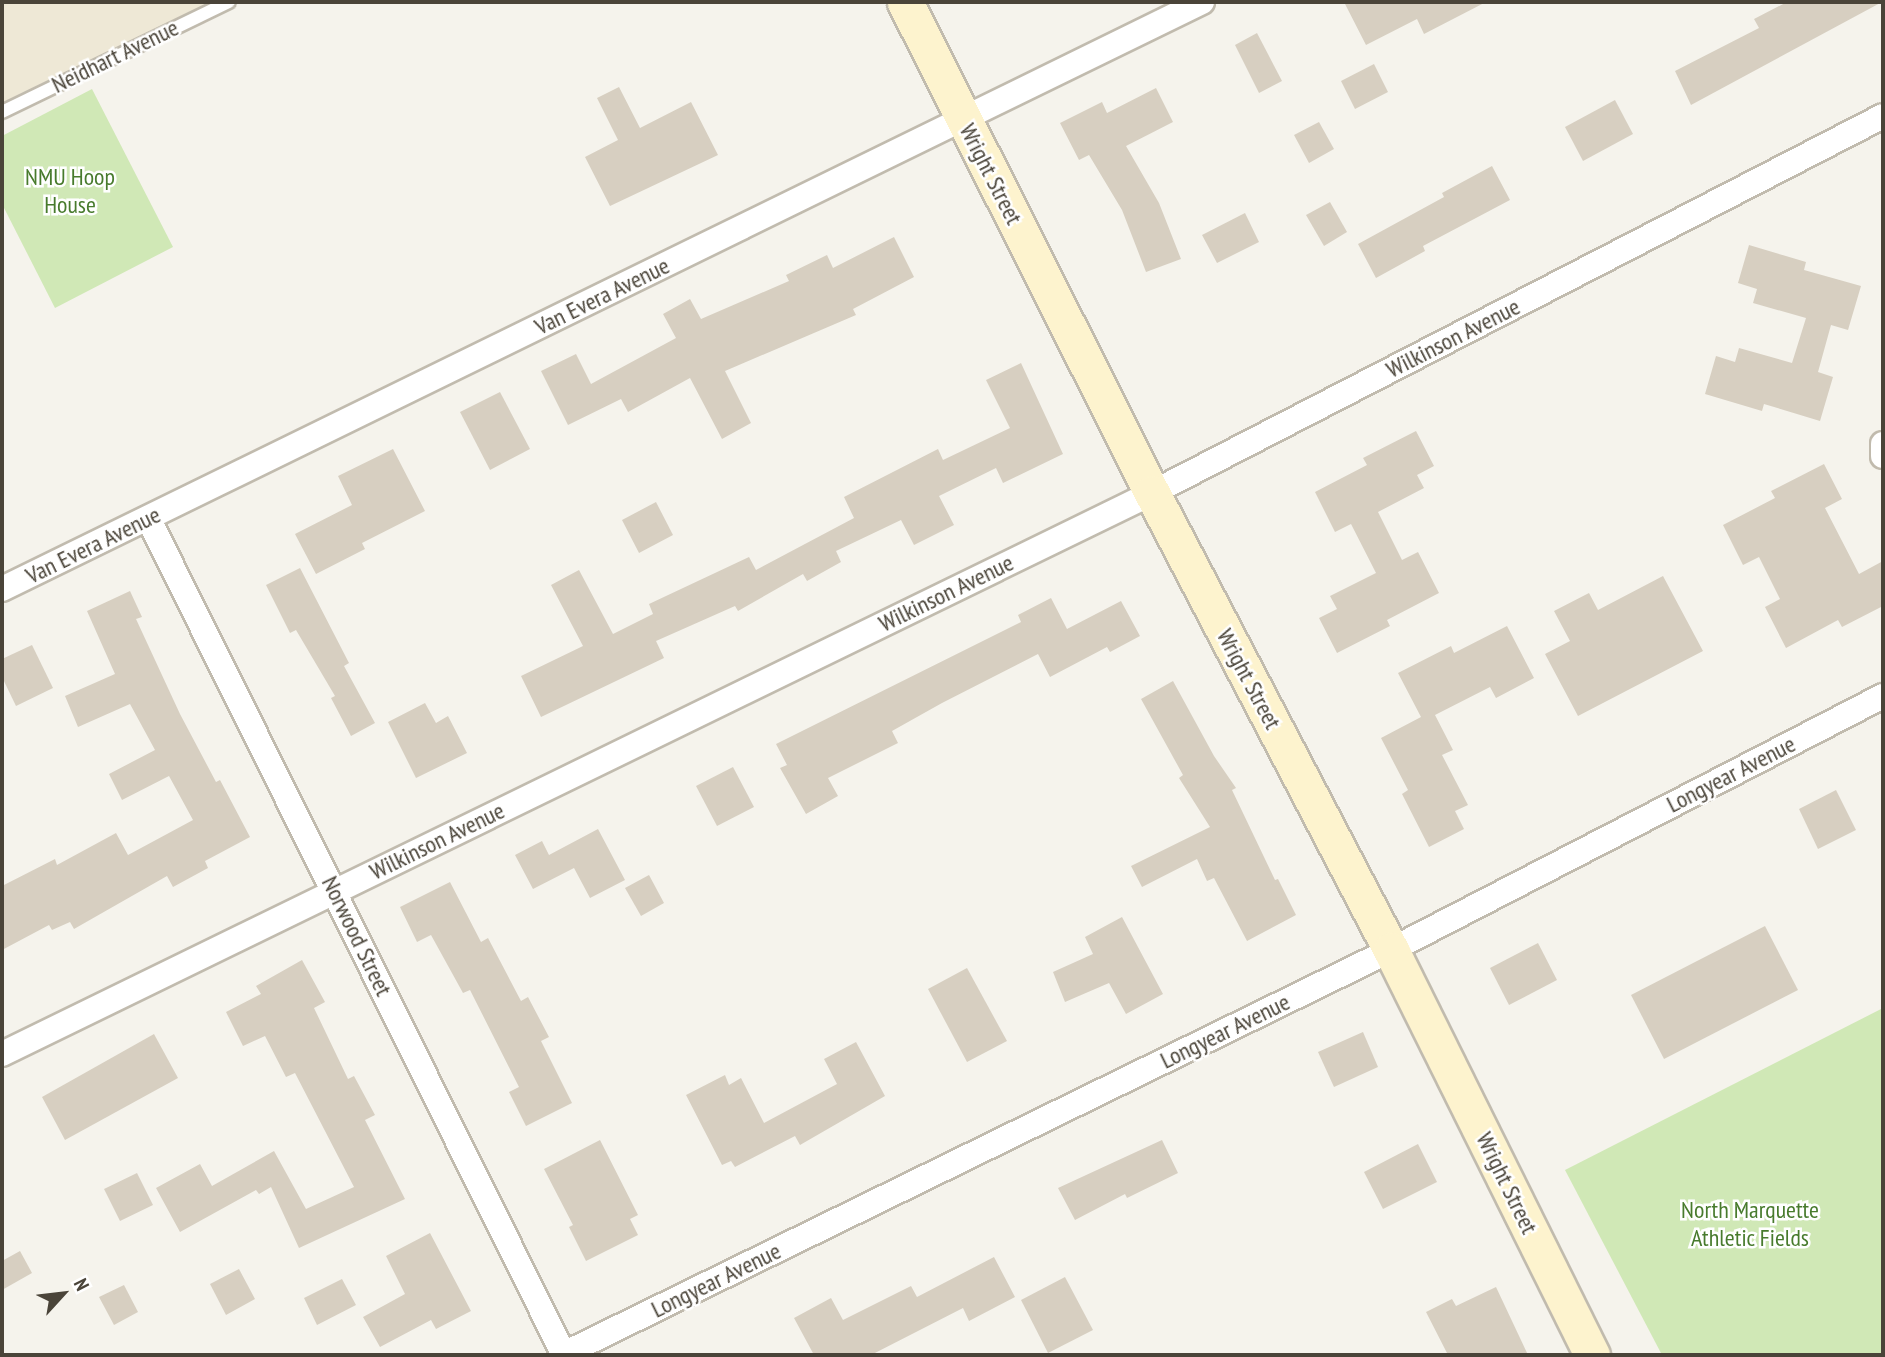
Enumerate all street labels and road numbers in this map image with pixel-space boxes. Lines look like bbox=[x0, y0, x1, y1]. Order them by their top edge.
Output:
street label: Neidhart Avenue bbox=[47, 13, 183, 99]
street label: Wright Street bbox=[953, 119, 1029, 229]
street label: Van Evera Avenue bbox=[530, 251, 674, 341]
street label: Wilkinson Avenue bbox=[1381, 292, 1525, 384]
street label: Van Evera Avenue bbox=[21, 500, 165, 590]
street label: Wilkinson Avenue bbox=[874, 548, 1018, 638]
street label: Wright Street bbox=[1211, 624, 1287, 734]
street label: Longyear Avenue bbox=[1662, 729, 1800, 819]
street label: Wilkinson Avenue bbox=[365, 796, 509, 886]
street label: Norwood Street bbox=[316, 871, 398, 1001]
street label: Longyear Avenue bbox=[1155, 987, 1295, 1075]
street label: Wright Street bbox=[1470, 1128, 1544, 1238]
street label: Longyear Avenue bbox=[646, 1236, 786, 1324]

